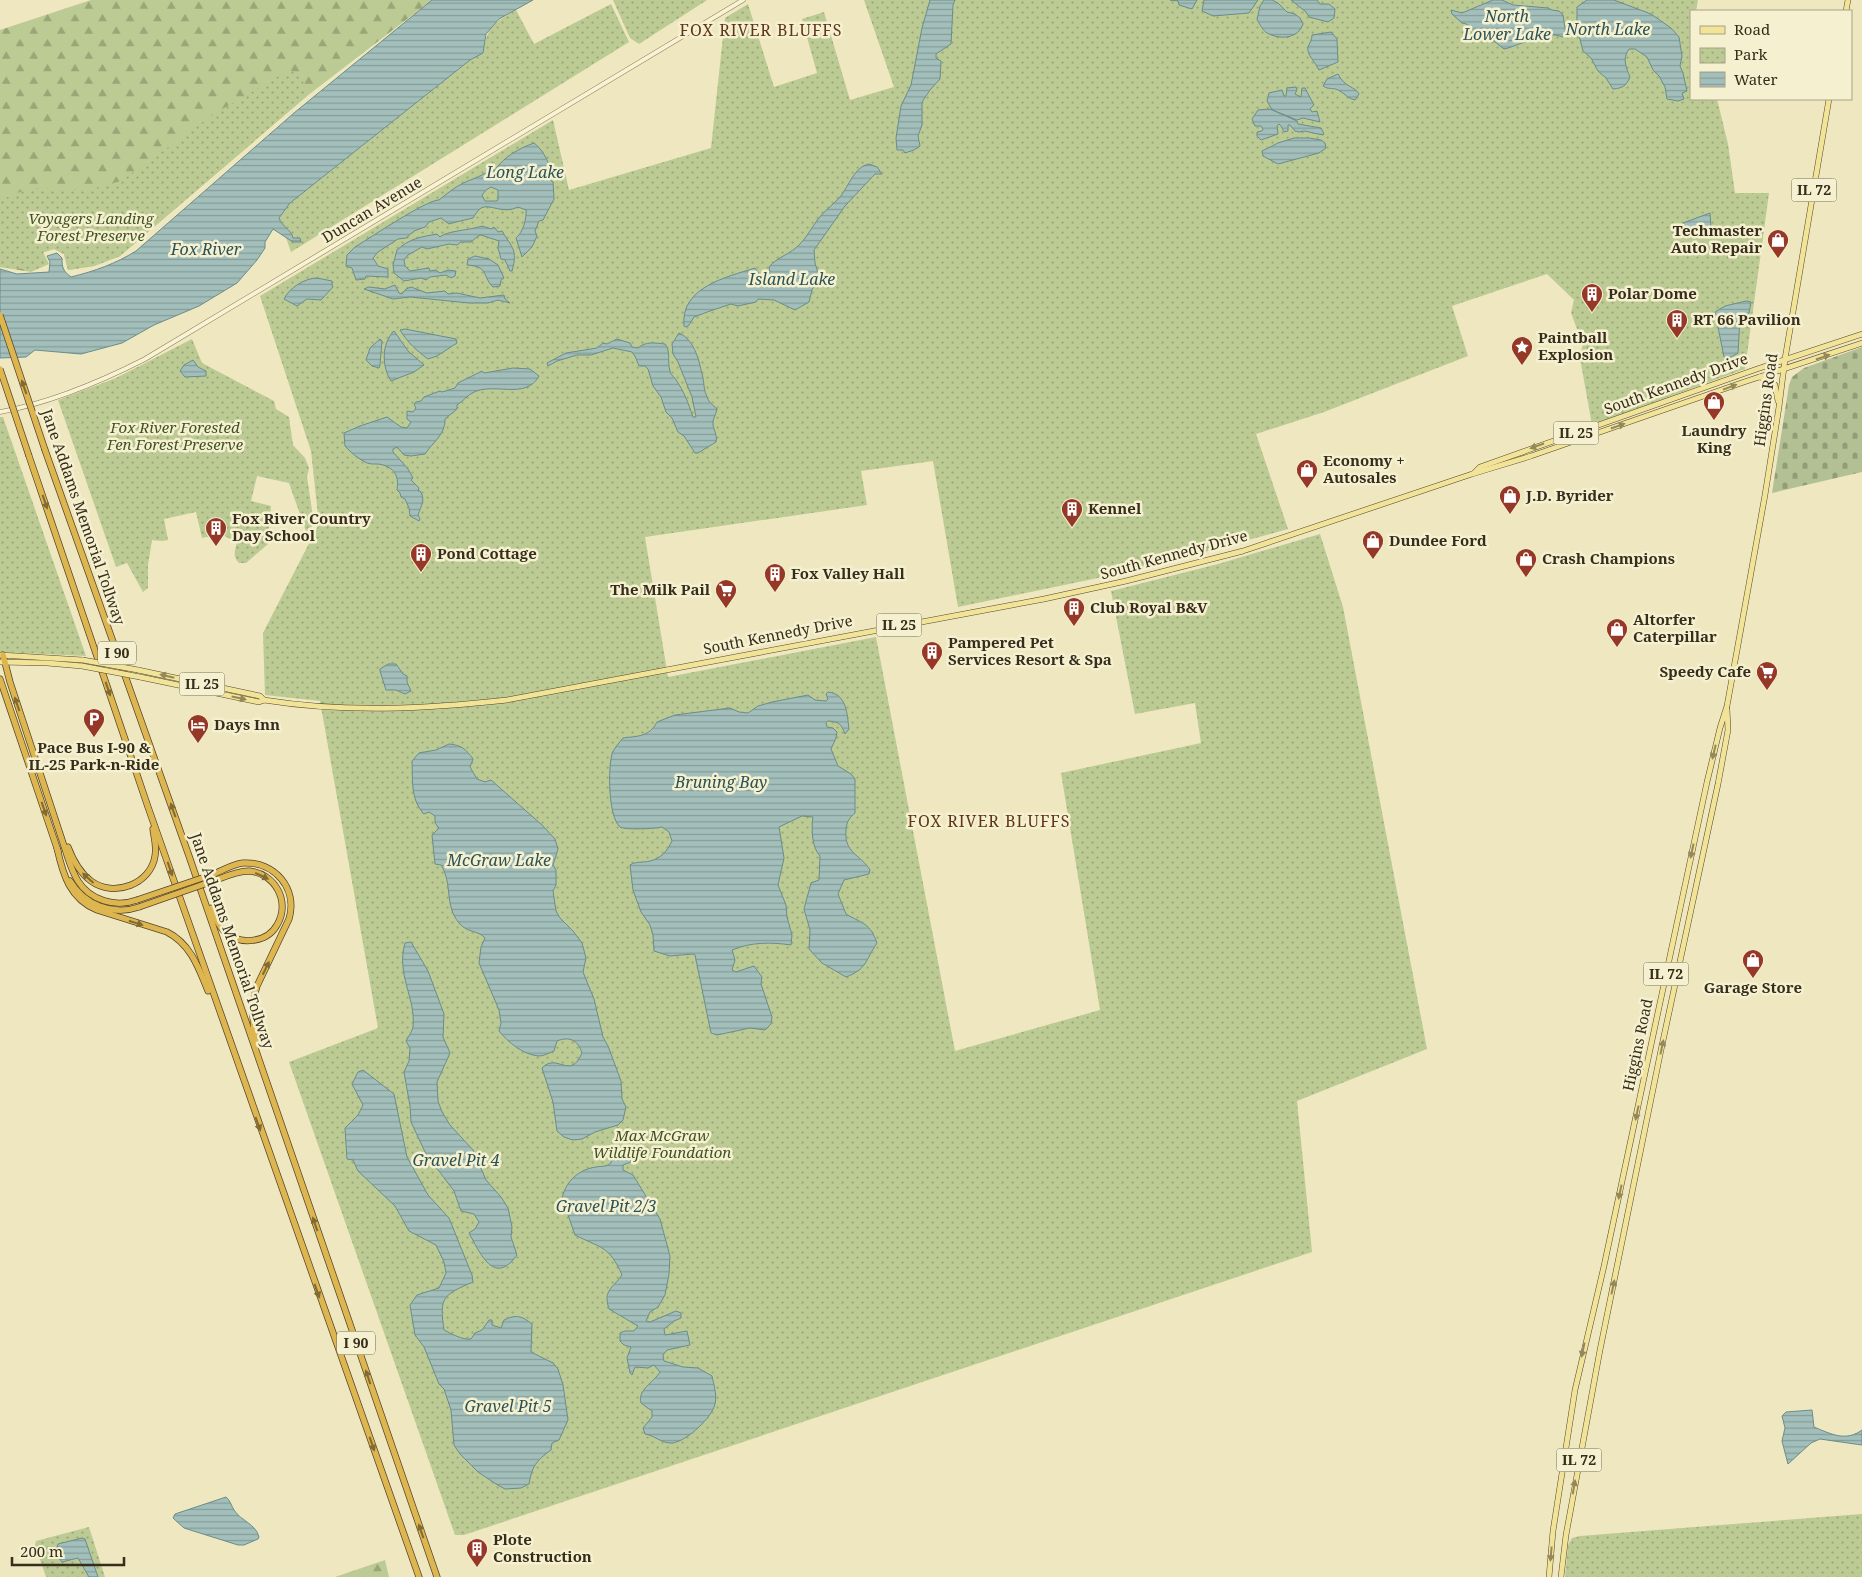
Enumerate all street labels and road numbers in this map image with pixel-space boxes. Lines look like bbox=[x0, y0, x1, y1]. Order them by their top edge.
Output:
street label: Duncan Avenue bbox=[318, 171, 425, 247]
road number: IL 72 bbox=[1792, 178, 1836, 202]
street label: South Kennedy Drive bbox=[1601, 348, 1750, 418]
street label: Higgins Road bbox=[1749, 352, 1781, 448]
street label: Jane Addams Memorial Tollway bbox=[37, 405, 131, 628]
road number: IL 25 bbox=[1554, 422, 1598, 444]
street label: South Kennedy Drive bbox=[1098, 525, 1250, 583]
street label: South Kennedy Drive bbox=[701, 610, 854, 658]
road number: IL 25 bbox=[876, 614, 922, 636]
road number: I 90 bbox=[98, 641, 136, 664]
road number: IL 25 bbox=[180, 672, 224, 696]
street label: Jane Addams Memorial Tollway bbox=[186, 829, 280, 1052]
road number: IL 72 bbox=[1644, 962, 1688, 986]
street label: Higgins Road bbox=[1617, 997, 1657, 1093]
road number: I 90 bbox=[337, 1332, 375, 1355]
road number: IL 72 bbox=[1556, 1448, 1602, 1472]

